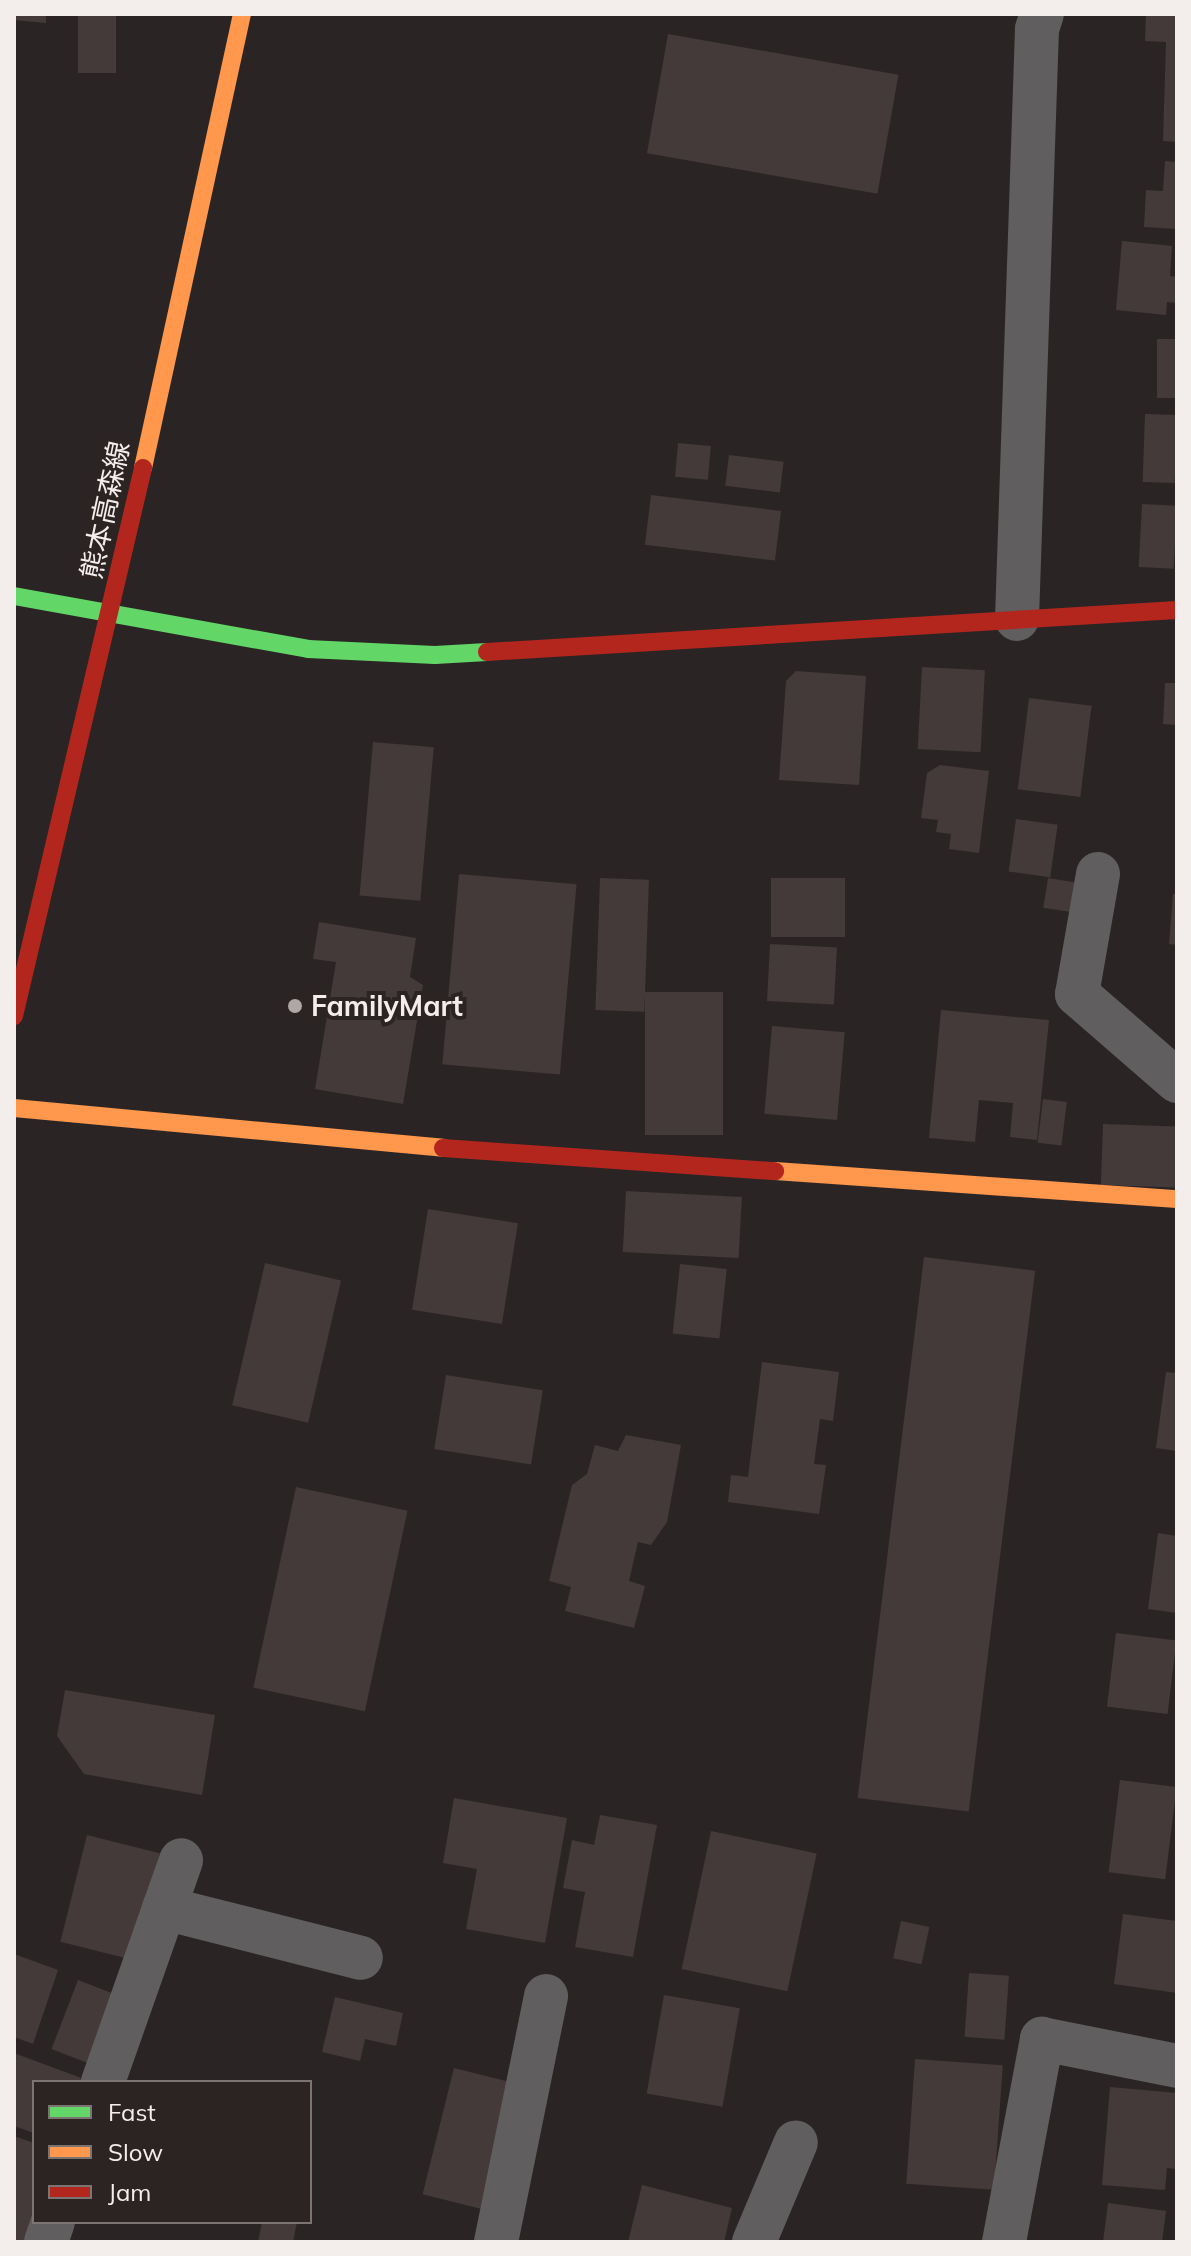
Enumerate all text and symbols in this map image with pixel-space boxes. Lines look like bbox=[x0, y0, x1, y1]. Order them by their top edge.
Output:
street label: 熊本高森線 bbox=[74, 438, 136, 582]
place label: FamilyMart bbox=[311, 989, 463, 1023]
marker: FamilyMart bbox=[286, 997, 304, 1015]
legend bbox=[32, 2080, 312, 2224]
text: Fast bbox=[108, 2097, 156, 2127]
text: Slow bbox=[108, 2137, 163, 2167]
text: Jam bbox=[108, 2177, 151, 2207]

